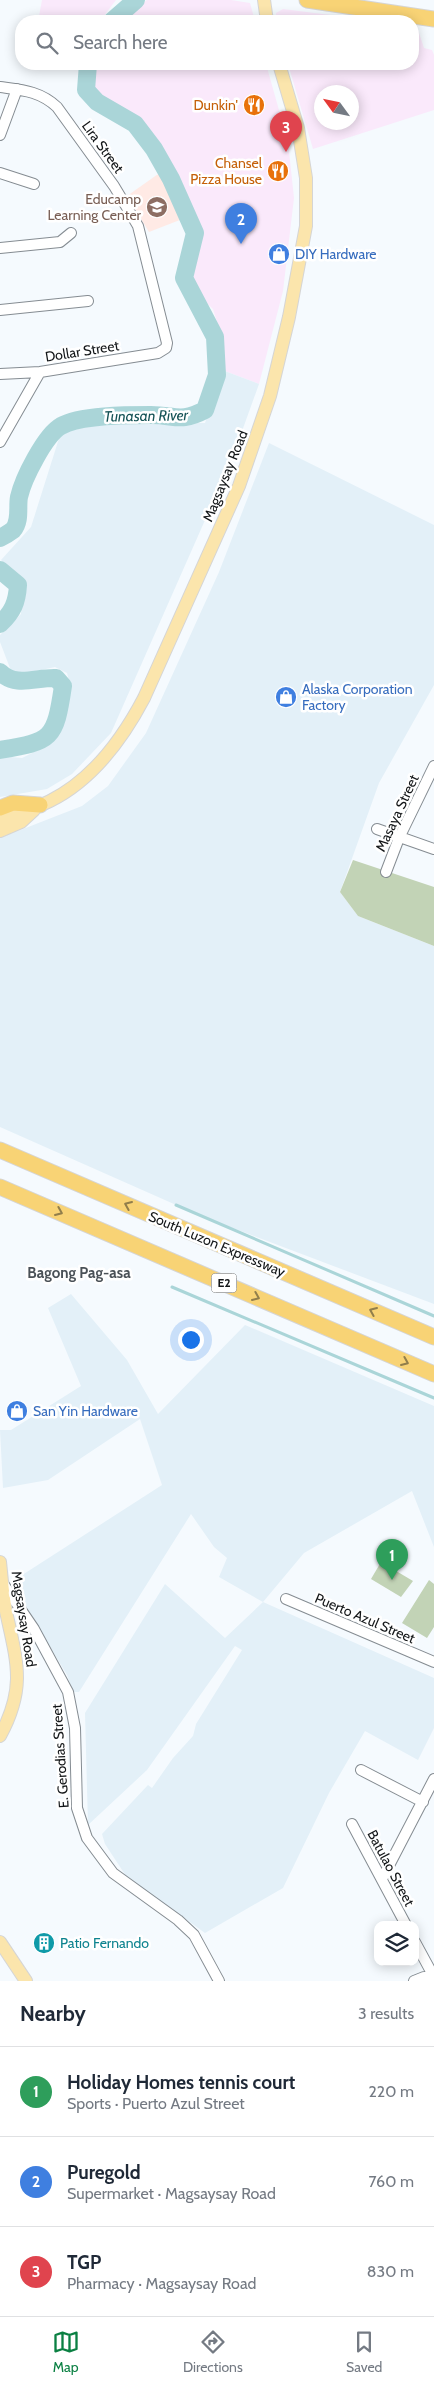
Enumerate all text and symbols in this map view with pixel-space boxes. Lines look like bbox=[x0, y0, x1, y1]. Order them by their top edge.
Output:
search box bbox=[15, 15, 419, 70]
icon: search bbox=[33, 29, 61, 57]
text: Search here bbox=[73, 31, 167, 54]
north arrow bbox=[314, 85, 359, 130]
restaurant icon: Dunkin' bbox=[242, 93, 266, 117]
place label: Dunkin' bbox=[194, 96, 238, 114]
pin: 3 bbox=[270, 111, 302, 152]
street label: Lira Street bbox=[78, 117, 128, 177]
place label: Chansel Pizza House bbox=[190, 154, 263, 188]
restaurant icon: Chansel Pizza House bbox=[266, 159, 290, 183]
place label: Educamp Learning Center bbox=[48, 190, 142, 224]
school or university icon: Educamp Learning Center bbox=[145, 195, 169, 219]
pin: 2 bbox=[225, 203, 257, 244]
shop icon: DIY Hardware bbox=[267, 242, 291, 266]
place label: DIY Hardware bbox=[295, 245, 377, 263]
street label: Dollar Street bbox=[44, 336, 121, 366]
water label: Tunasan River bbox=[104, 406, 190, 426]
street label: Magsaysay Road bbox=[198, 428, 252, 524]
place label: Alaska Corporation Factory bbox=[302, 680, 413, 714]
shop icon: Alaska Corporation Factory bbox=[274, 685, 298, 709]
street label: Masaya Street bbox=[371, 771, 423, 854]
one-way arrow bbox=[124, 1201, 133, 1212]
one-way arrow bbox=[54, 1206, 63, 1217]
street label: South Luzon Expressway bbox=[146, 1207, 288, 1281]
district label: Bagong Pag-asa bbox=[27, 1264, 131, 1282]
road number: E2 bbox=[212, 1274, 236, 1292]
one-way arrow bbox=[251, 1291, 260, 1302]
one-way arrow bbox=[369, 1307, 378, 1318]
your location bbox=[178, 1327, 204, 1353]
one-way arrow bbox=[400, 1355, 409, 1366]
shop icon: San Yin Hardware bbox=[5, 1399, 29, 1423]
place label: San Yin Hardware bbox=[33, 1402, 138, 1420]
pin: 1 bbox=[376, 1539, 408, 1580]
street label: Magsaysay Road bbox=[8, 1570, 40, 1668]
street label: Puerto Azul Street bbox=[312, 1589, 418, 1647]
street label: E. Gerodias Street bbox=[47, 1703, 73, 1809]
street label: Batulao Street bbox=[363, 1827, 419, 1909]
map controls bbox=[374, 1921, 419, 1966]
button: layers bbox=[374, 1921, 419, 1966]
building icon: Patio Fernando bbox=[32, 1931, 56, 1955]
place label: Patio Fernando bbox=[60, 1934, 149, 1952]
text: Nearby bbox=[20, 2001, 86, 2026]
text: 3 results bbox=[358, 2004, 414, 2023]
text: Holiday Homes tennis court bbox=[67, 2071, 295, 2094]
text: 1 bbox=[33, 2082, 39, 2101]
text: 220 m bbox=[368, 2082, 414, 2101]
text: Sports · Puerto Azul Street bbox=[67, 2094, 245, 2113]
text: Puregold bbox=[67, 2161, 141, 2184]
text: 2 bbox=[32, 2172, 40, 2191]
text: 760 m bbox=[368, 2172, 414, 2191]
text: Supermarket · Magsaysay Road bbox=[67, 2184, 276, 2203]
text: TGP bbox=[67, 2251, 101, 2274]
text: 3 bbox=[32, 2262, 40, 2281]
text: 830 m bbox=[367, 2262, 414, 2281]
text: Pharmacy · Magsaysay Road bbox=[67, 2274, 256, 2293]
tab: Map bbox=[52, 2328, 80, 2376]
tab: Directions bbox=[183, 2328, 243, 2376]
tab: Saved bbox=[346, 2328, 382, 2376]

